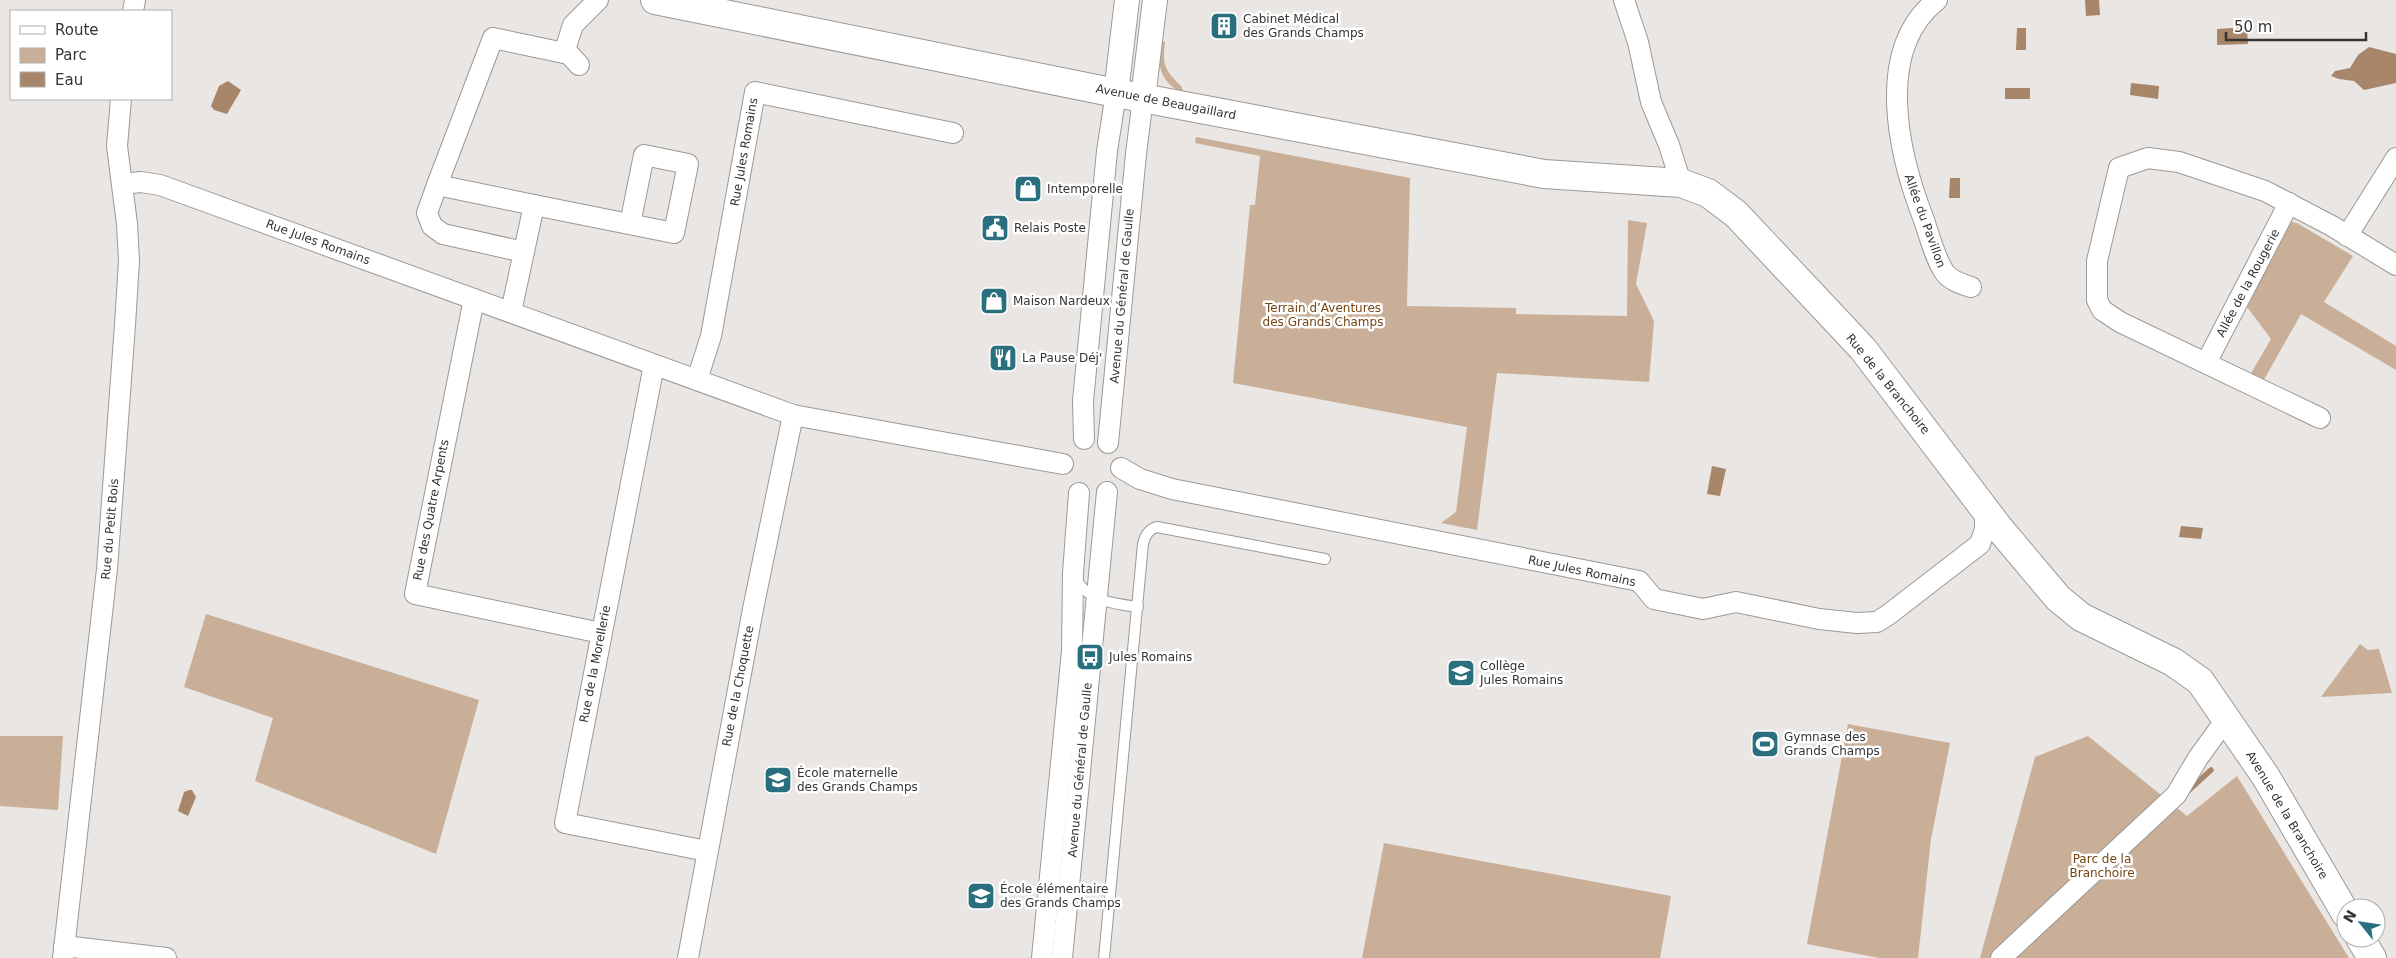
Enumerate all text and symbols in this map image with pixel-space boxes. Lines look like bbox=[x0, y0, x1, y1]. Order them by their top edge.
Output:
legend bbox=[10, 10, 172, 100]
scale bar bbox=[2226, 10, 2366, 42]
building icon: Cabinet Médical des Grands Champs bbox=[1209, 11, 1239, 41]
place label: Cabinet Médical des Grands Champs bbox=[1243, 12, 1364, 40]
text: 50 m bbox=[2234, 18, 2272, 36]
text: Route bbox=[55, 21, 99, 39]
text: Parc bbox=[55, 46, 87, 64]
text: Eau bbox=[55, 71, 83, 89]
street label: Avenue de Beaugaillard bbox=[1095, 82, 1237, 122]
street label: Rue Jules Romains bbox=[728, 97, 760, 207]
street label: Allée du Pavillon bbox=[1902, 172, 1948, 270]
shop icon: Intemporelle bbox=[1013, 174, 1043, 204]
place label: Intemporelle bbox=[1047, 182, 1123, 196]
street label: Avenue du Général de Gaulle bbox=[1107, 208, 1137, 384]
public building icon: Relais Poste bbox=[980, 213, 1010, 243]
street label: Rue Jules Romains bbox=[264, 217, 372, 267]
place label: Relais Poste bbox=[1014, 221, 1086, 235]
street label: Allée de la Rougerie bbox=[2214, 227, 2282, 339]
shop icon: Maison Nardeux bbox=[979, 286, 1009, 316]
place label: Maison Nardeux bbox=[1013, 294, 1110, 308]
park label: Terrain d’Aventures des Grands Champs bbox=[1263, 301, 1383, 329]
street label: Rue de la Branchoire bbox=[1843, 331, 1933, 437]
restaurant icon: La Pause Déj' bbox=[988, 343, 1018, 373]
place label: La Pause Déj' bbox=[1022, 351, 1102, 365]
street label: Rue des Quatre Arpents bbox=[410, 438, 452, 582]
street label: Rue du Petit Bois bbox=[99, 478, 121, 580]
street label: Rue Jules Romains bbox=[1527, 553, 1637, 589]
street label: Rue de la Morellerie bbox=[577, 604, 613, 724]
street label: Rue de la Choquette bbox=[719, 624, 757, 748]
bus stop icon: Jules Romains bbox=[1075, 642, 1105, 672]
place label: Jules Romains bbox=[1108, 650, 1192, 664]
school or university icon: Collège Jules Romains bbox=[1446, 658, 1476, 688]
place label: Collège Jules Romains bbox=[1479, 659, 1563, 687]
street label: Avenue du Général de Gaulle bbox=[1065, 682, 1095, 858]
sports icon: Gymnase des Grands Champs bbox=[1750, 729, 1780, 759]
place label: Gymnase des Grands Champs bbox=[1784, 730, 1880, 758]
street label: Avenue de la Branchoire bbox=[2243, 748, 2331, 882]
school or university icon: École maternelle des Grands Champs bbox=[763, 765, 793, 795]
place label: École maternelle des Grands Champs bbox=[797, 765, 918, 794]
park label: Parc de la Branchoire bbox=[2069, 852, 2135, 880]
school or university icon: École élémentaire des Grands Champs bbox=[966, 881, 996, 911]
place label: École élémentaire des Grands Champs bbox=[1000, 881, 1121, 910]
north arrow bbox=[2336, 898, 2386, 948]
text: N bbox=[2340, 907, 2360, 926]

